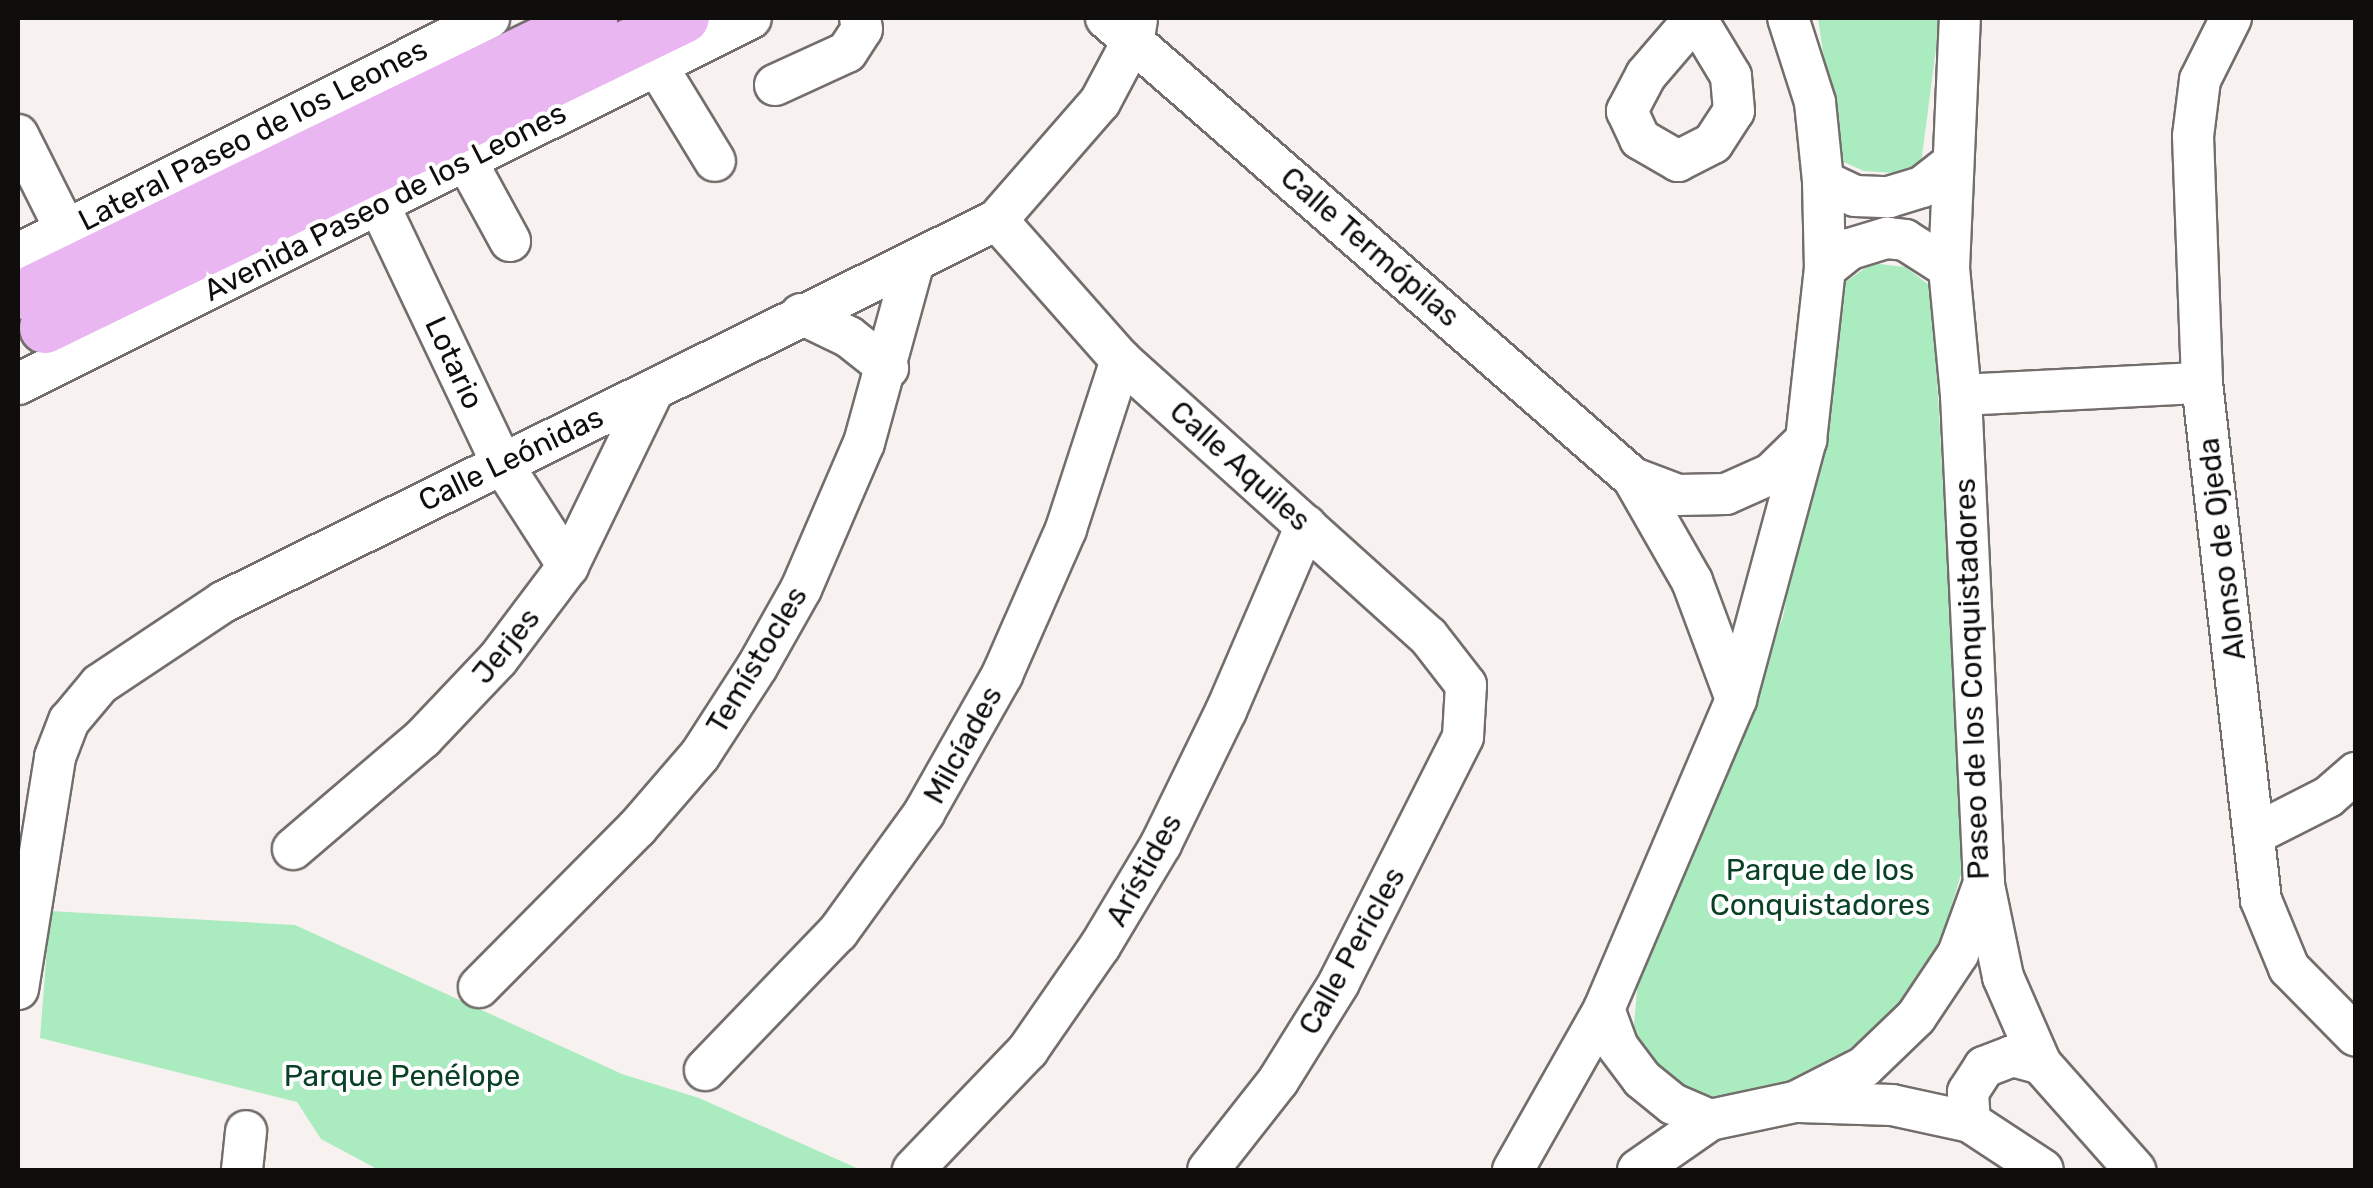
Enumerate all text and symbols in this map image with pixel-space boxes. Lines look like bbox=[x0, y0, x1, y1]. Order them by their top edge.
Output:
street label: Lateral Paseo de los Leones bbox=[73, 31, 433, 239]
street label: Avenida Paseo de los Leones bbox=[198, 95, 572, 309]
street label: Calle Termópilas bbox=[1273, 159, 1467, 335]
street label: Lotario bbox=[417, 311, 491, 415]
street label: Calle Aquiles bbox=[1162, 393, 1318, 539]
street label: Calle Leónidas bbox=[413, 399, 609, 519]
street label: Alonso de Ojeda bbox=[2190, 436, 2254, 662]
street label: Paseo de los Conquistadores bbox=[1947, 478, 1997, 880]
street label: Temístocles bbox=[699, 580, 815, 740]
street label: Jerjes bbox=[465, 601, 547, 691]
street label: Milcíades bbox=[916, 680, 1010, 810]
street label: Arístides bbox=[1098, 807, 1190, 933]
park label: Parque de los Conquistadores bbox=[1710, 852, 1930, 922]
street label: Calle Pericles bbox=[1291, 861, 1413, 1041]
park label: Parque Penélope bbox=[284, 1058, 520, 1094]

